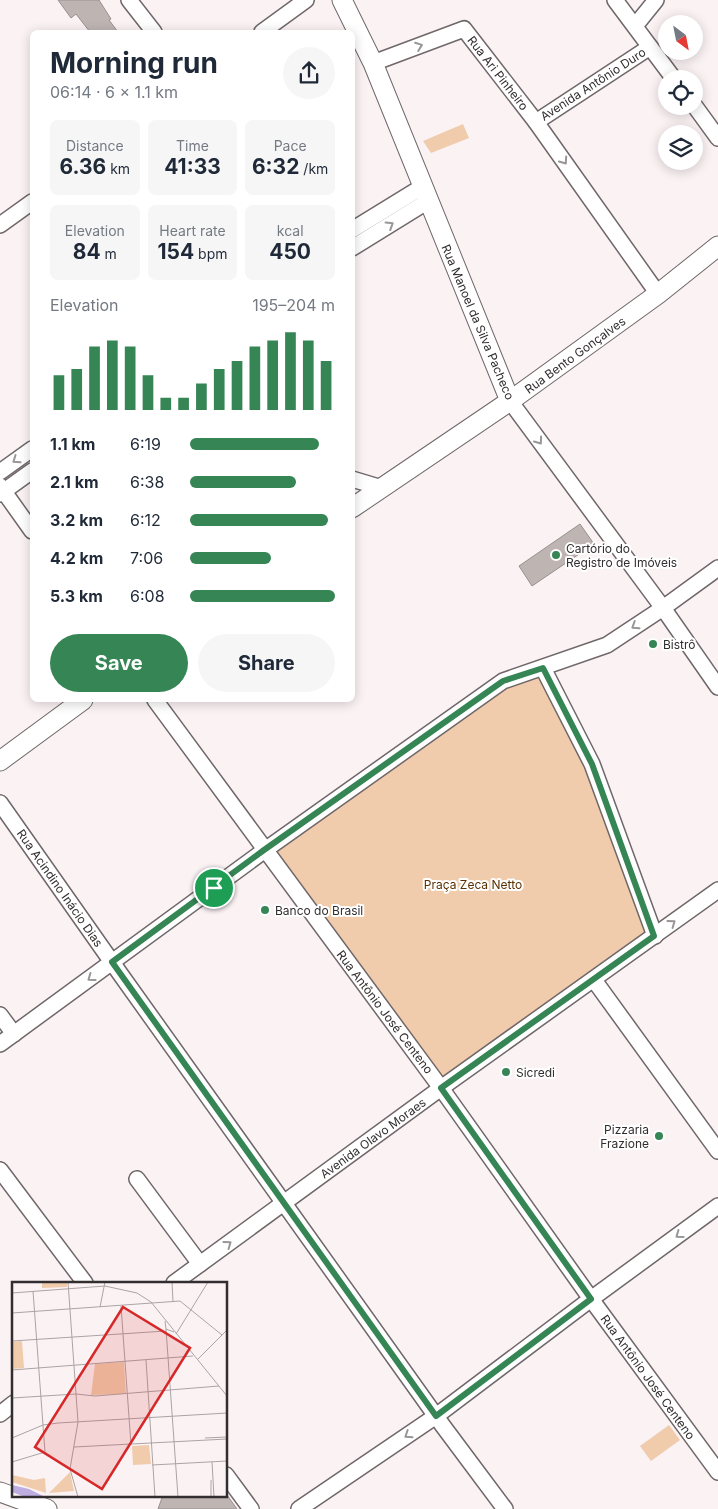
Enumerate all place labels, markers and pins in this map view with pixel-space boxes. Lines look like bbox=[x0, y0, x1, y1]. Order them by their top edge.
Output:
place label: Cartório do Registro de Imóveis bbox=[566, 541, 677, 570]
marker: Cartório do Registro de Imóveis bbox=[550, 549, 562, 561]
place label: Bistrô bbox=[663, 637, 696, 652]
marker: Bistrô bbox=[647, 638, 659, 650]
pin bbox=[193, 867, 235, 909]
place label: Banco do Brasil bbox=[275, 903, 363, 918]
marker: Banco do Brasil bbox=[259, 904, 271, 916]
place label: Sicredi bbox=[516, 1065, 555, 1080]
marker: Sicredi bbox=[500, 1066, 512, 1078]
place label: Pizzaria Frazione bbox=[600, 1122, 649, 1151]
marker: Pizzaria Frazione bbox=[653, 1130, 665, 1142]

